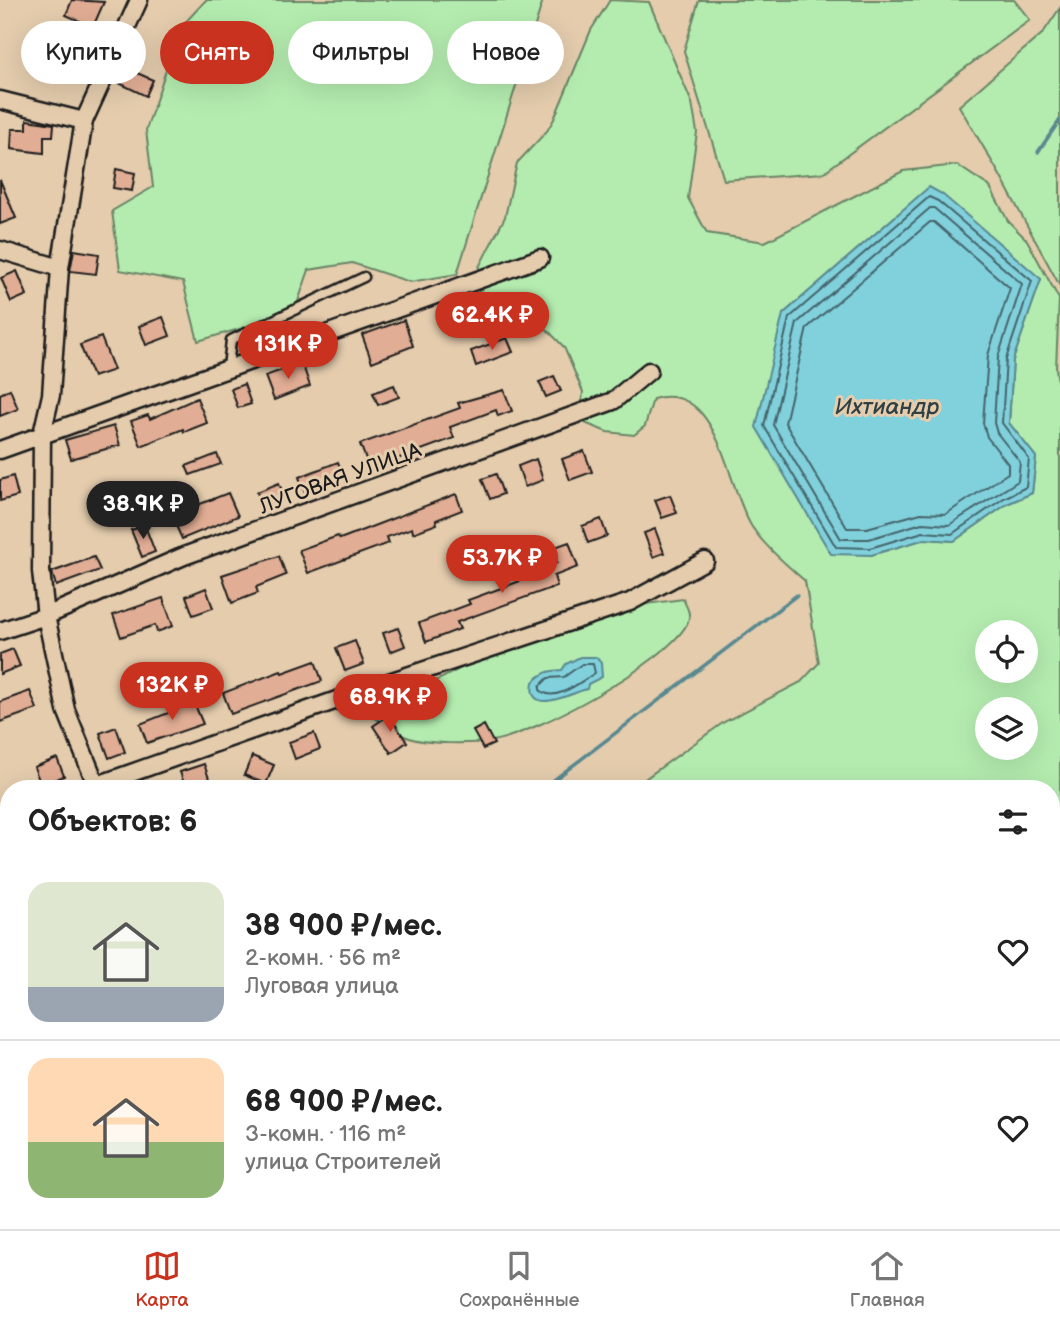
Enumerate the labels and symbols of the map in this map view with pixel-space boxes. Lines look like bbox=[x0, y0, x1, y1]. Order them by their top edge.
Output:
pin: 62.4K ₽ bbox=[427, 292, 557, 352]
pin: 131K ₽ bbox=[231, 322, 345, 381]
water label: Ихтиандр bbox=[835, 393, 939, 421]
street label: ЛУГОВАЯ УЛИЦА bbox=[255, 437, 425, 520]
pin: 38.9K ₽ bbox=[78, 482, 208, 541]
pin: 53.7K ₽ bbox=[437, 536, 567, 595]
pin: 132K ₽ bbox=[115, 662, 229, 722]
pin: 68.9K ₽ bbox=[325, 674, 455, 734]

